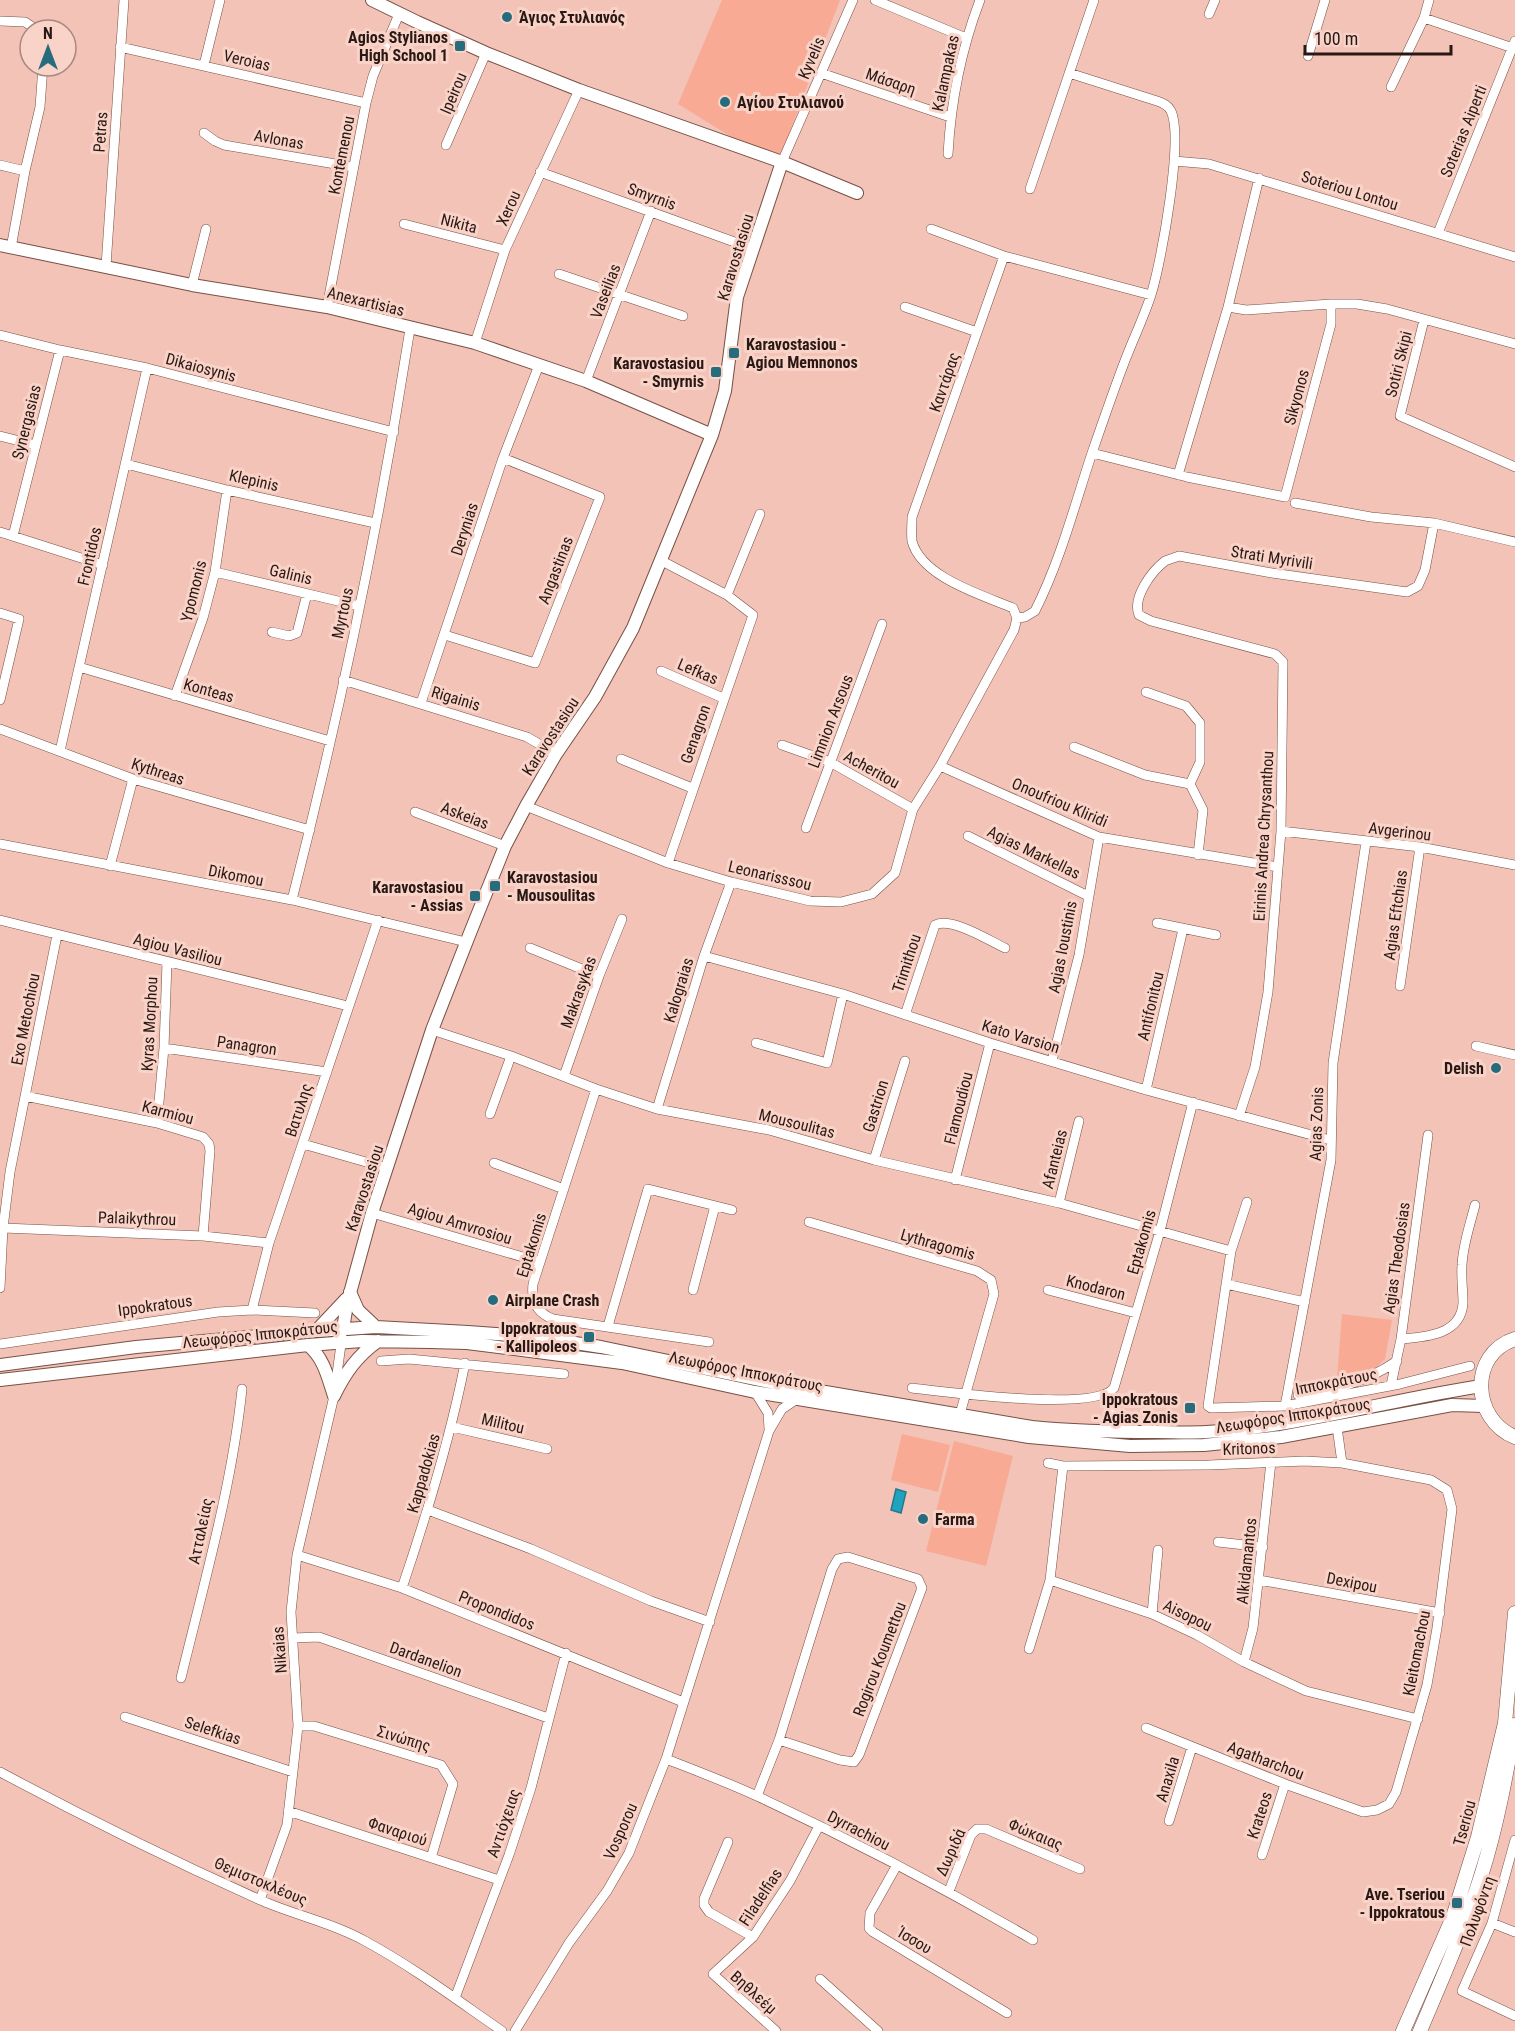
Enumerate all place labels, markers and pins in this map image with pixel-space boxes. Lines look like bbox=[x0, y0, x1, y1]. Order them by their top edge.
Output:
place label: Άγιος Στυλιανός bbox=[519, 8, 625, 27]
marker: Άγιος Στυλιανός bbox=[500, 10, 514, 24]
place label: Agios Stylianos High School 1 bbox=[348, 28, 448, 65]
marker: Agios Stylianos High School 1 bbox=[453, 39, 467, 53]
place label: Αγίου Στυλιανού bbox=[737, 93, 844, 112]
marker: Αγίου Στυλιανού bbox=[718, 95, 732, 109]
place label: Karavostasiou - Agiou Memnonos bbox=[746, 335, 858, 372]
marker: Karavostasiou - Agiou Memnonos bbox=[727, 346, 741, 360]
place label: Karavostasiou - Smyrnis bbox=[613, 354, 704, 391]
marker: Karavostasiou - Smyrnis bbox=[709, 365, 723, 379]
place label: Karavostasiou - Mousoulitas bbox=[507, 868, 598, 905]
place label: Karavostasiou - Assias bbox=[372, 878, 463, 915]
marker: Karavostasiou - Mousoulitas bbox=[488, 879, 502, 893]
marker: Karavostasiou - Assias bbox=[468, 889, 482, 903]
place label: Delish bbox=[1444, 1059, 1484, 1078]
marker: Delish bbox=[1489, 1061, 1503, 1075]
place label: Airplane Crash bbox=[505, 1291, 600, 1310]
marker: Airplane Crash bbox=[486, 1293, 500, 1307]
place label: Ippokratous - Kallipoleos bbox=[496, 1319, 577, 1356]
marker: Ippokratous - Kallipoleos bbox=[582, 1330, 596, 1344]
place label: Ippokratous - Agias Zonis bbox=[1093, 1390, 1178, 1427]
marker: Ippokratous - Agias Zonis bbox=[1183, 1401, 1197, 1415]
place label: Farma bbox=[935, 1510, 975, 1529]
marker: Farma bbox=[916, 1512, 930, 1526]
place label: Ave. Tseriou - Ippokratous bbox=[1359, 1885, 1445, 1922]
marker: Ave. Tseriou - Ippokratous bbox=[1450, 1896, 1464, 1910]

